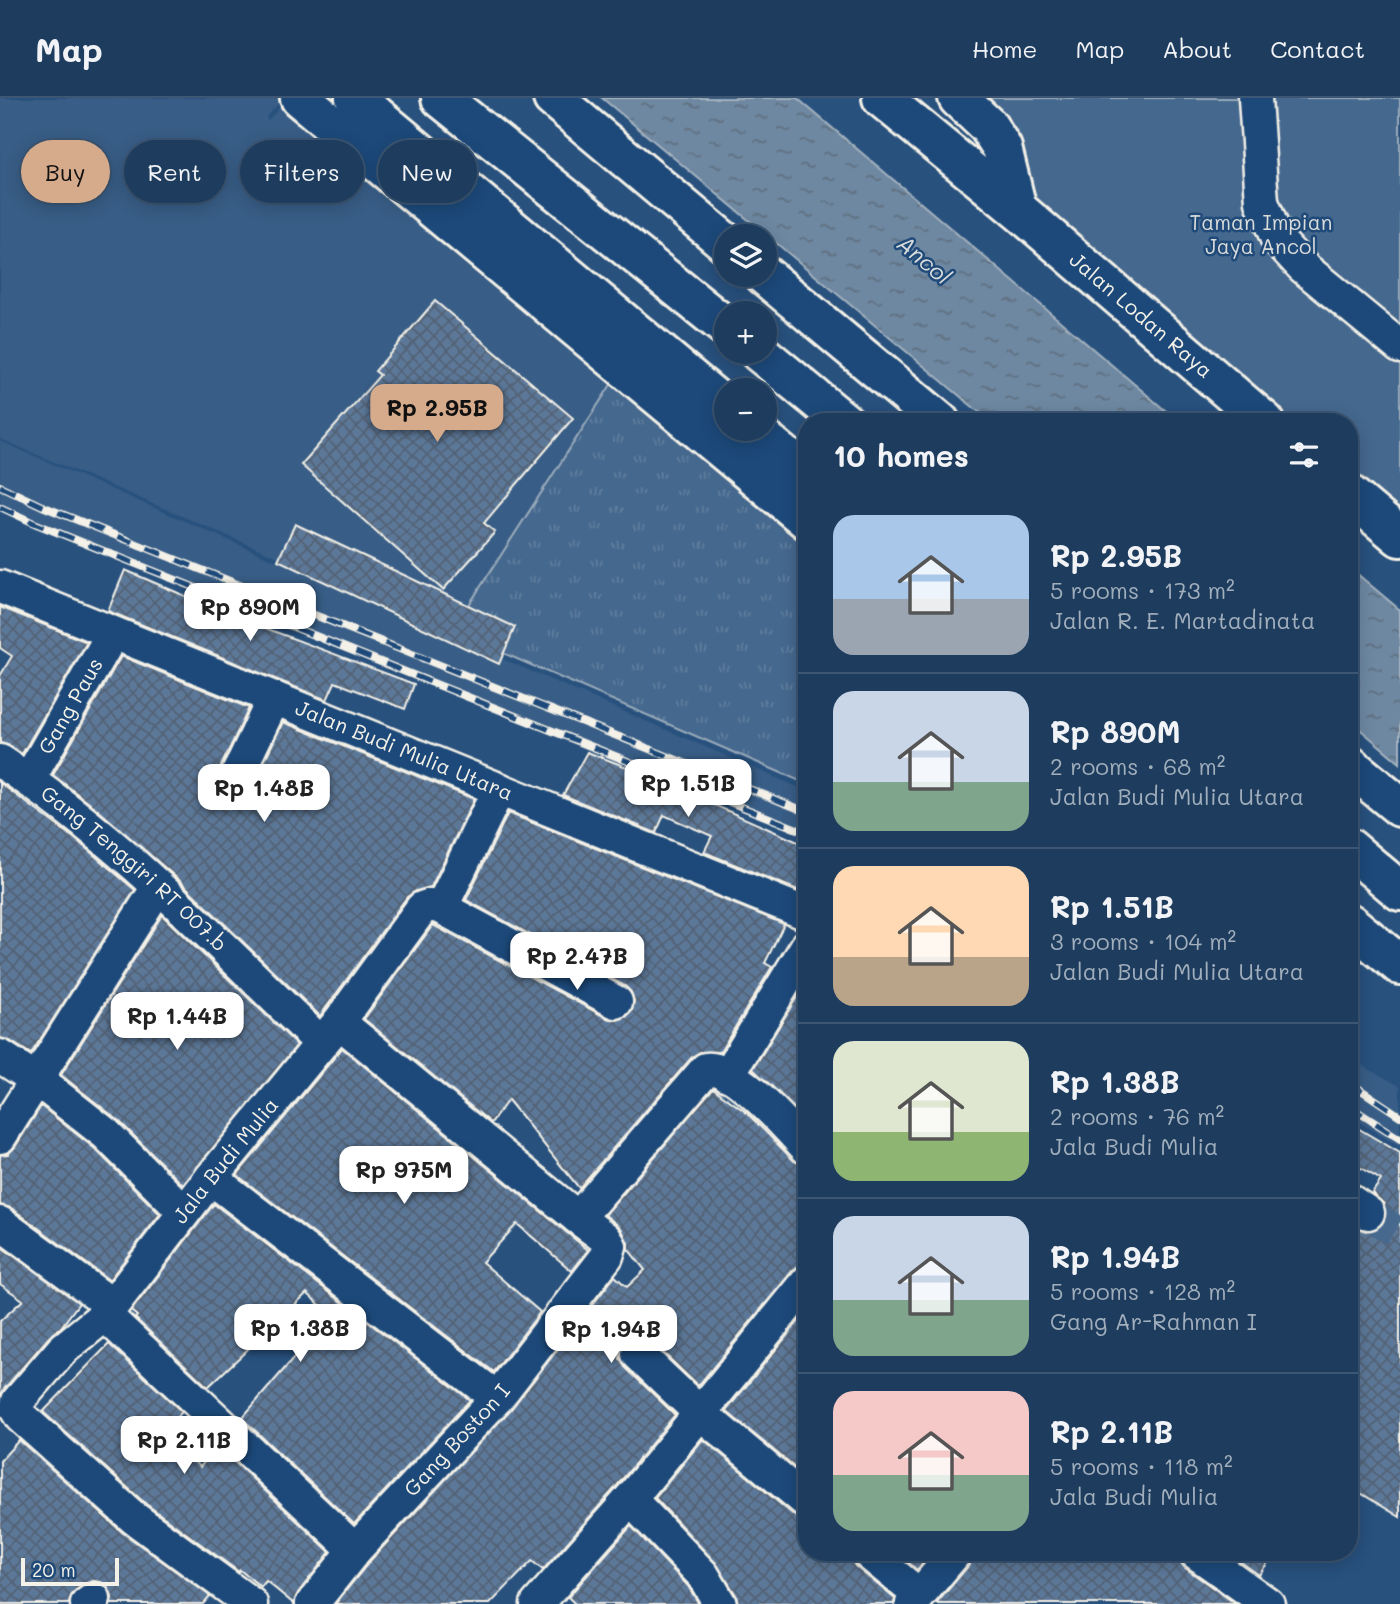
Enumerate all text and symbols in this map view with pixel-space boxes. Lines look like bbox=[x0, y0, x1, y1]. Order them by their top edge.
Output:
text: Map bbox=[35, 27, 103, 70]
text: Home bbox=[972, 33, 1037, 64]
text: Map bbox=[1075, 33, 1124, 64]
text: About bbox=[1162, 33, 1232, 64]
text: Contact bbox=[1270, 33, 1365, 64]
chip: Buy bbox=[21, 140, 110, 203]
chip: Rent bbox=[124, 140, 226, 203]
chip: Filters bbox=[240, 140, 364, 203]
chip: New bbox=[378, 140, 477, 203]
park label: Taman Impian Jaya Ancol bbox=[1190, 208, 1333, 259]
map controls bbox=[714, 224, 777, 441]
button: layers bbox=[714, 224, 777, 287]
water label: Ancol bbox=[891, 228, 958, 291]
street label: Jalan Lodan Raya bbox=[1065, 245, 1219, 383]
button: + bbox=[714, 301, 777, 364]
button: − bbox=[714, 378, 777, 441]
pin: Rp 2.95B bbox=[365, 384, 509, 444]
text: Rp 2.95B bbox=[386, 392, 488, 422]
text: 10 homes bbox=[833, 435, 969, 475]
icon: filters bbox=[1285, 436, 1323, 474]
text: Rp 2.95B bbox=[1050, 535, 1182, 575]
icon: home bbox=[889, 543, 973, 627]
text: 5 rooms · 173 m² bbox=[1050, 575, 1235, 605]
pin: Rp 890M bbox=[185, 584, 315, 643]
text: Rp 890M bbox=[200, 591, 300, 621]
text: Jalan R. E. Martadinata bbox=[1050, 605, 1315, 635]
street label: Gang Paus bbox=[31, 652, 108, 758]
street label: Jalan Budi Mulia Utara bbox=[292, 693, 517, 805]
text: Rp 890M bbox=[1050, 711, 1181, 751]
icon: home bbox=[889, 719, 973, 803]
text: 2 rooms · 68 m² bbox=[1050, 751, 1225, 781]
pin: Rp 1.51B bbox=[616, 760, 760, 819]
pin: Rp 1.48B bbox=[192, 764, 336, 824]
text: Rp 1.51B bbox=[640, 767, 736, 797]
text: Rp 1.48B bbox=[214, 772, 314, 802]
street label: Gang Tenggiri RT 007.b bbox=[36, 779, 234, 956]
text: Jalan Budi Mulia Utara bbox=[1050, 781, 1304, 811]
text: Rp 1.51B bbox=[1050, 886, 1174, 926]
icon: home bbox=[889, 894, 973, 978]
text: 3 rooms · 104 m² bbox=[1050, 926, 1236, 956]
pin: Rp 2.47B bbox=[505, 932, 649, 992]
text: Rp 2.47B bbox=[526, 940, 628, 970]
text: Jalan Budi Mulia Utara bbox=[1050, 956, 1304, 986]
pin: Rp 1.44B bbox=[105, 992, 249, 1052]
text: Rp 1.44B bbox=[127, 1000, 227, 1030]
text: Rp 1.38B bbox=[1050, 1061, 1180, 1101]
icon: home bbox=[889, 1069, 973, 1153]
street label: Jala Budi Mulia bbox=[166, 1091, 283, 1228]
text: 2 rooms · 76 m² bbox=[1050, 1101, 1224, 1131]
text: Jala Budi Mulia bbox=[1050, 1131, 1218, 1161]
pin: Rp 975M bbox=[339, 1146, 469, 1206]
text: Rp 975M bbox=[355, 1154, 453, 1184]
text: Rp 1.94B bbox=[1050, 1236, 1180, 1276]
icon: home bbox=[889, 1244, 973, 1328]
text: 5 rooms · 128 m² bbox=[1050, 1276, 1235, 1306]
pin: Rp 1.38B bbox=[228, 1304, 372, 1364]
pin: Rp 1.94B bbox=[539, 1306, 683, 1365]
text: Gang Ar-Rahman I bbox=[1050, 1306, 1257, 1336]
text: Rp 1.38B bbox=[250, 1312, 350, 1342]
text: Rp 1.94B bbox=[561, 1313, 661, 1343]
street label: Gang Boston I bbox=[397, 1378, 515, 1501]
text: Rp 2.11B bbox=[1050, 1411, 1173, 1451]
pin: Rp 2.11B bbox=[112, 1416, 256, 1476]
icon: home bbox=[889, 1419, 973, 1503]
text: Rp 2.11B bbox=[137, 1424, 231, 1454]
text: 5 rooms · 118 m² bbox=[1050, 1451, 1233, 1481]
text: Jala Budi Mulia bbox=[1050, 1481, 1218, 1511]
scale bar bbox=[21, 1555, 119, 1587]
text: 20 m bbox=[32, 1557, 76, 1582]

